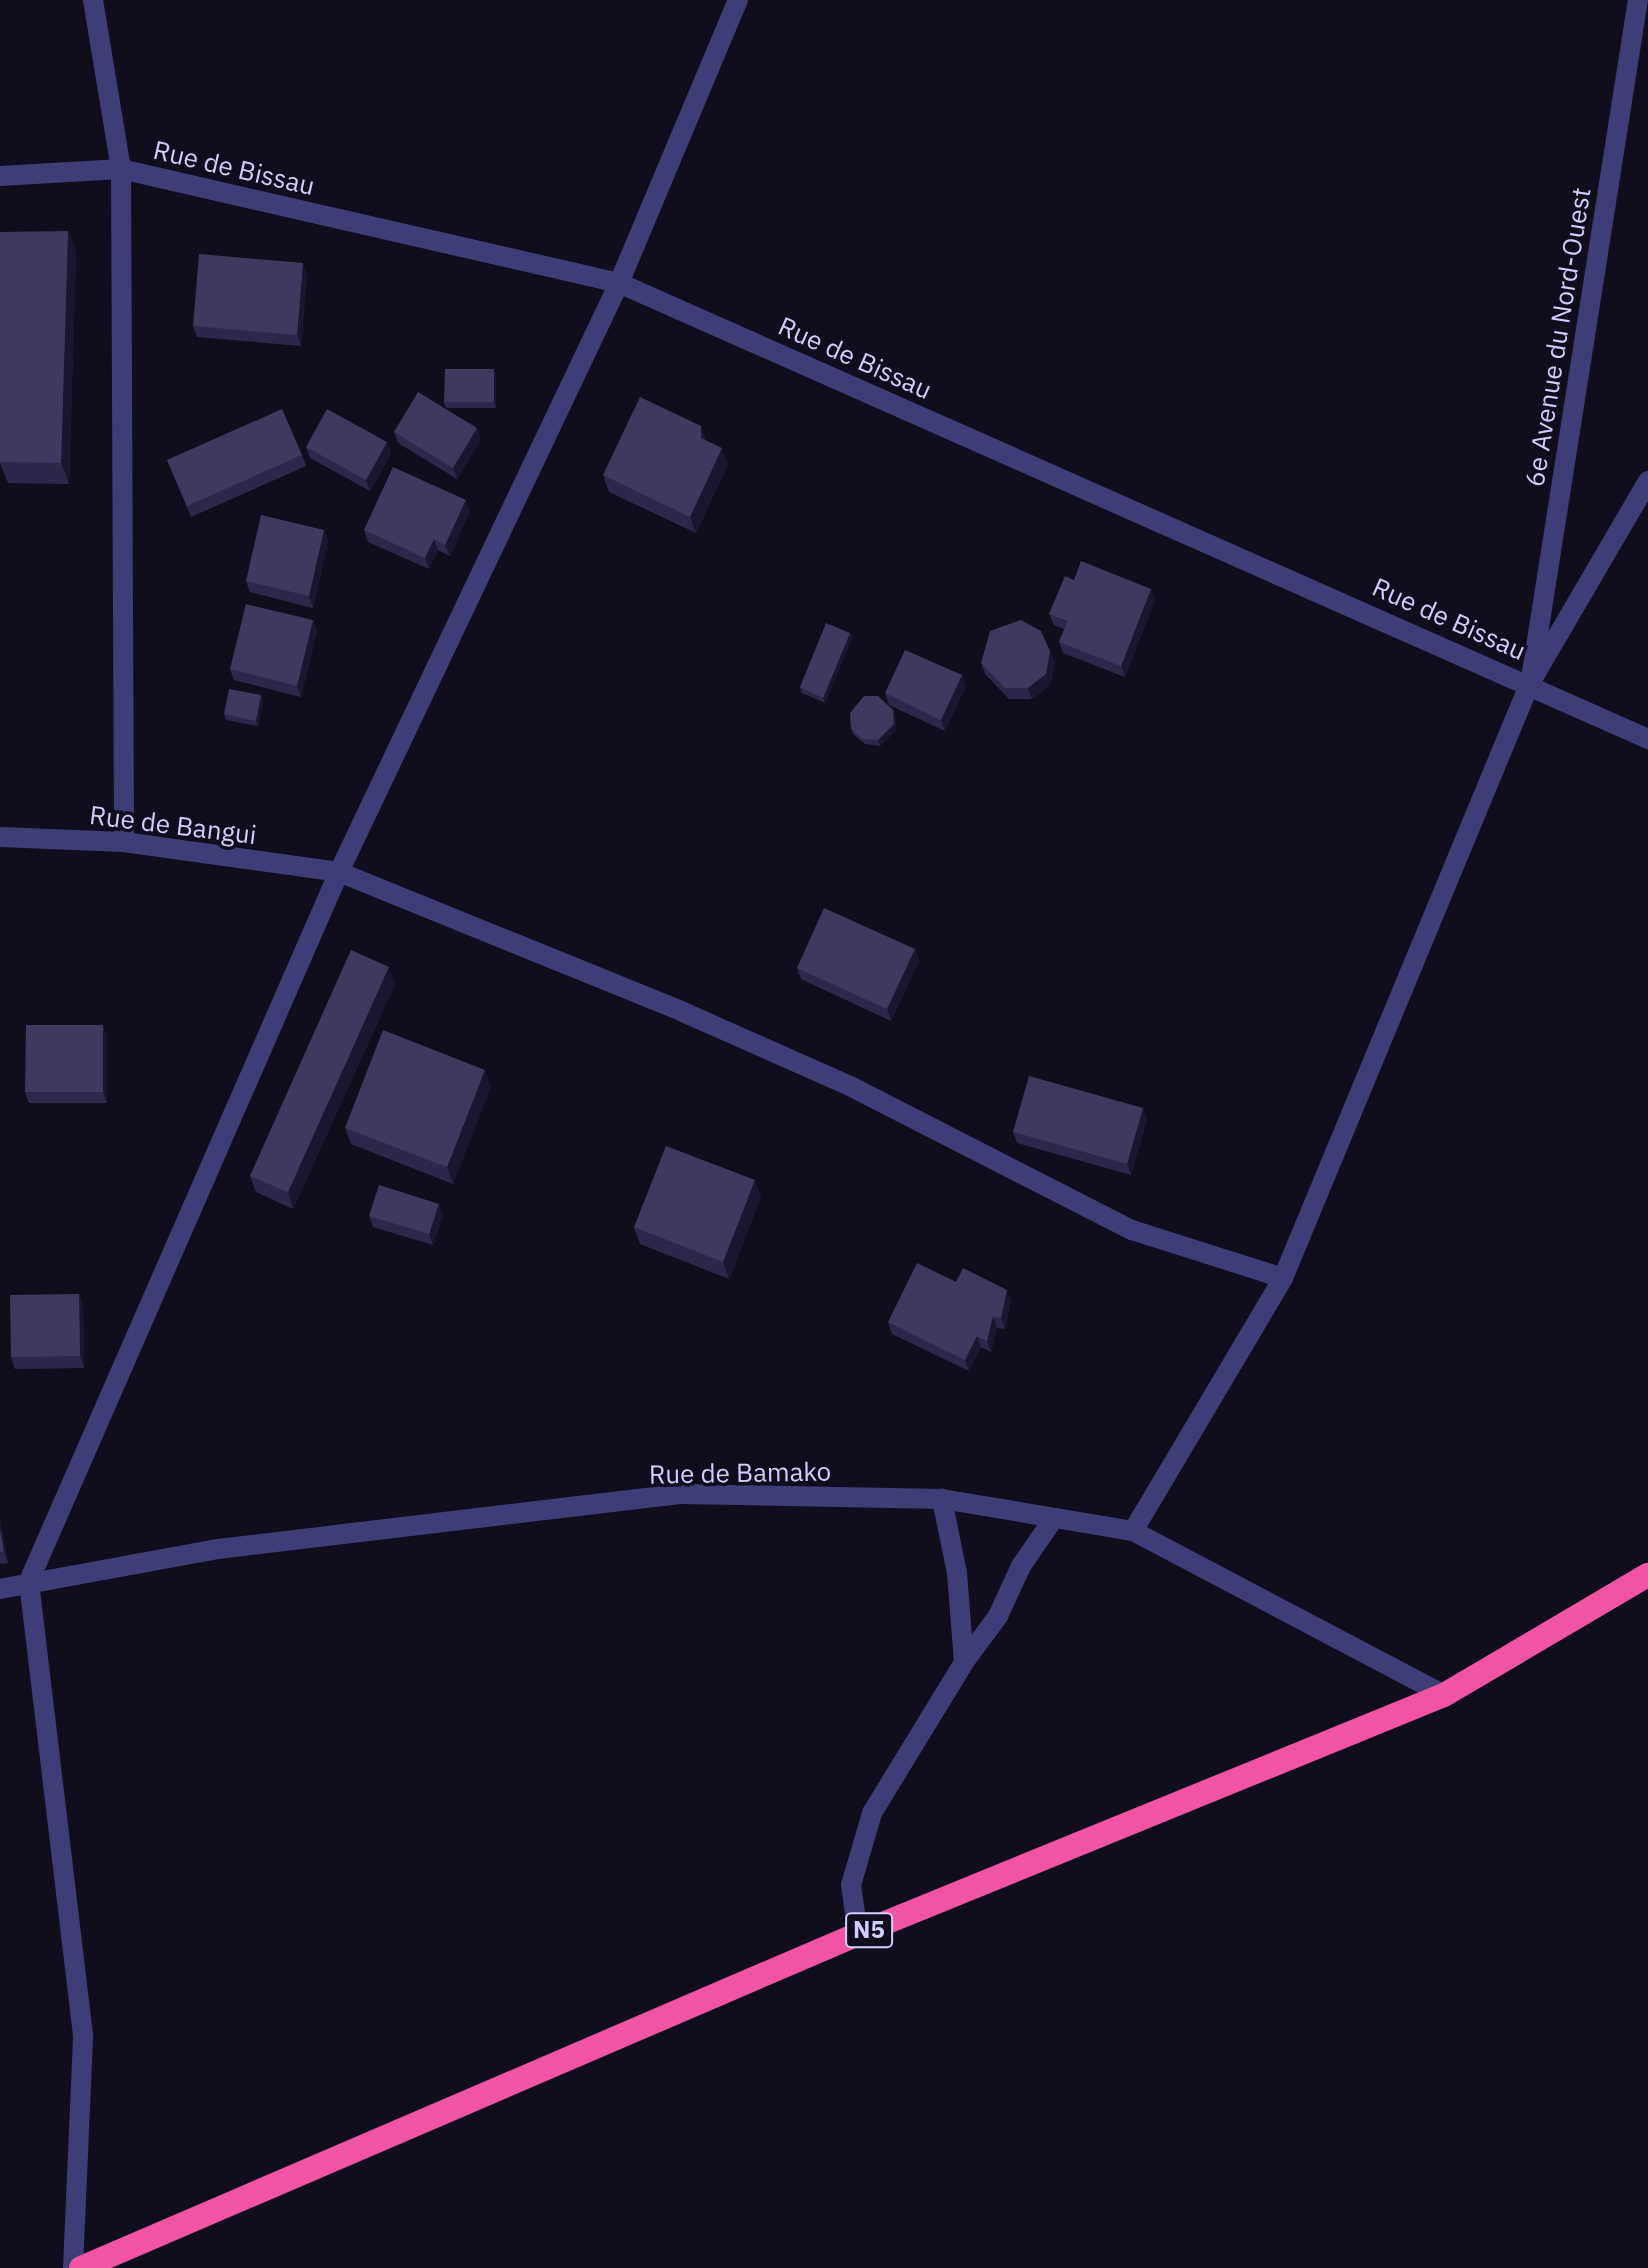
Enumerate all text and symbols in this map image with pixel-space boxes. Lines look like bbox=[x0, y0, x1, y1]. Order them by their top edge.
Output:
street label: Rue de Bissau bbox=[150, 134, 318, 202]
street label: 6e Avenue du Nord-Ouest bbox=[1519, 185, 1597, 489]
street label: Rue de Bissau bbox=[773, 310, 937, 406]
street label: Rue de Bissau bbox=[1367, 571, 1531, 667]
street label: Rue de Bangui bbox=[88, 799, 258, 851]
street label: Rue de Bamako bbox=[648, 1456, 832, 1490]
road number: N5 bbox=[845, 1910, 893, 1950]

